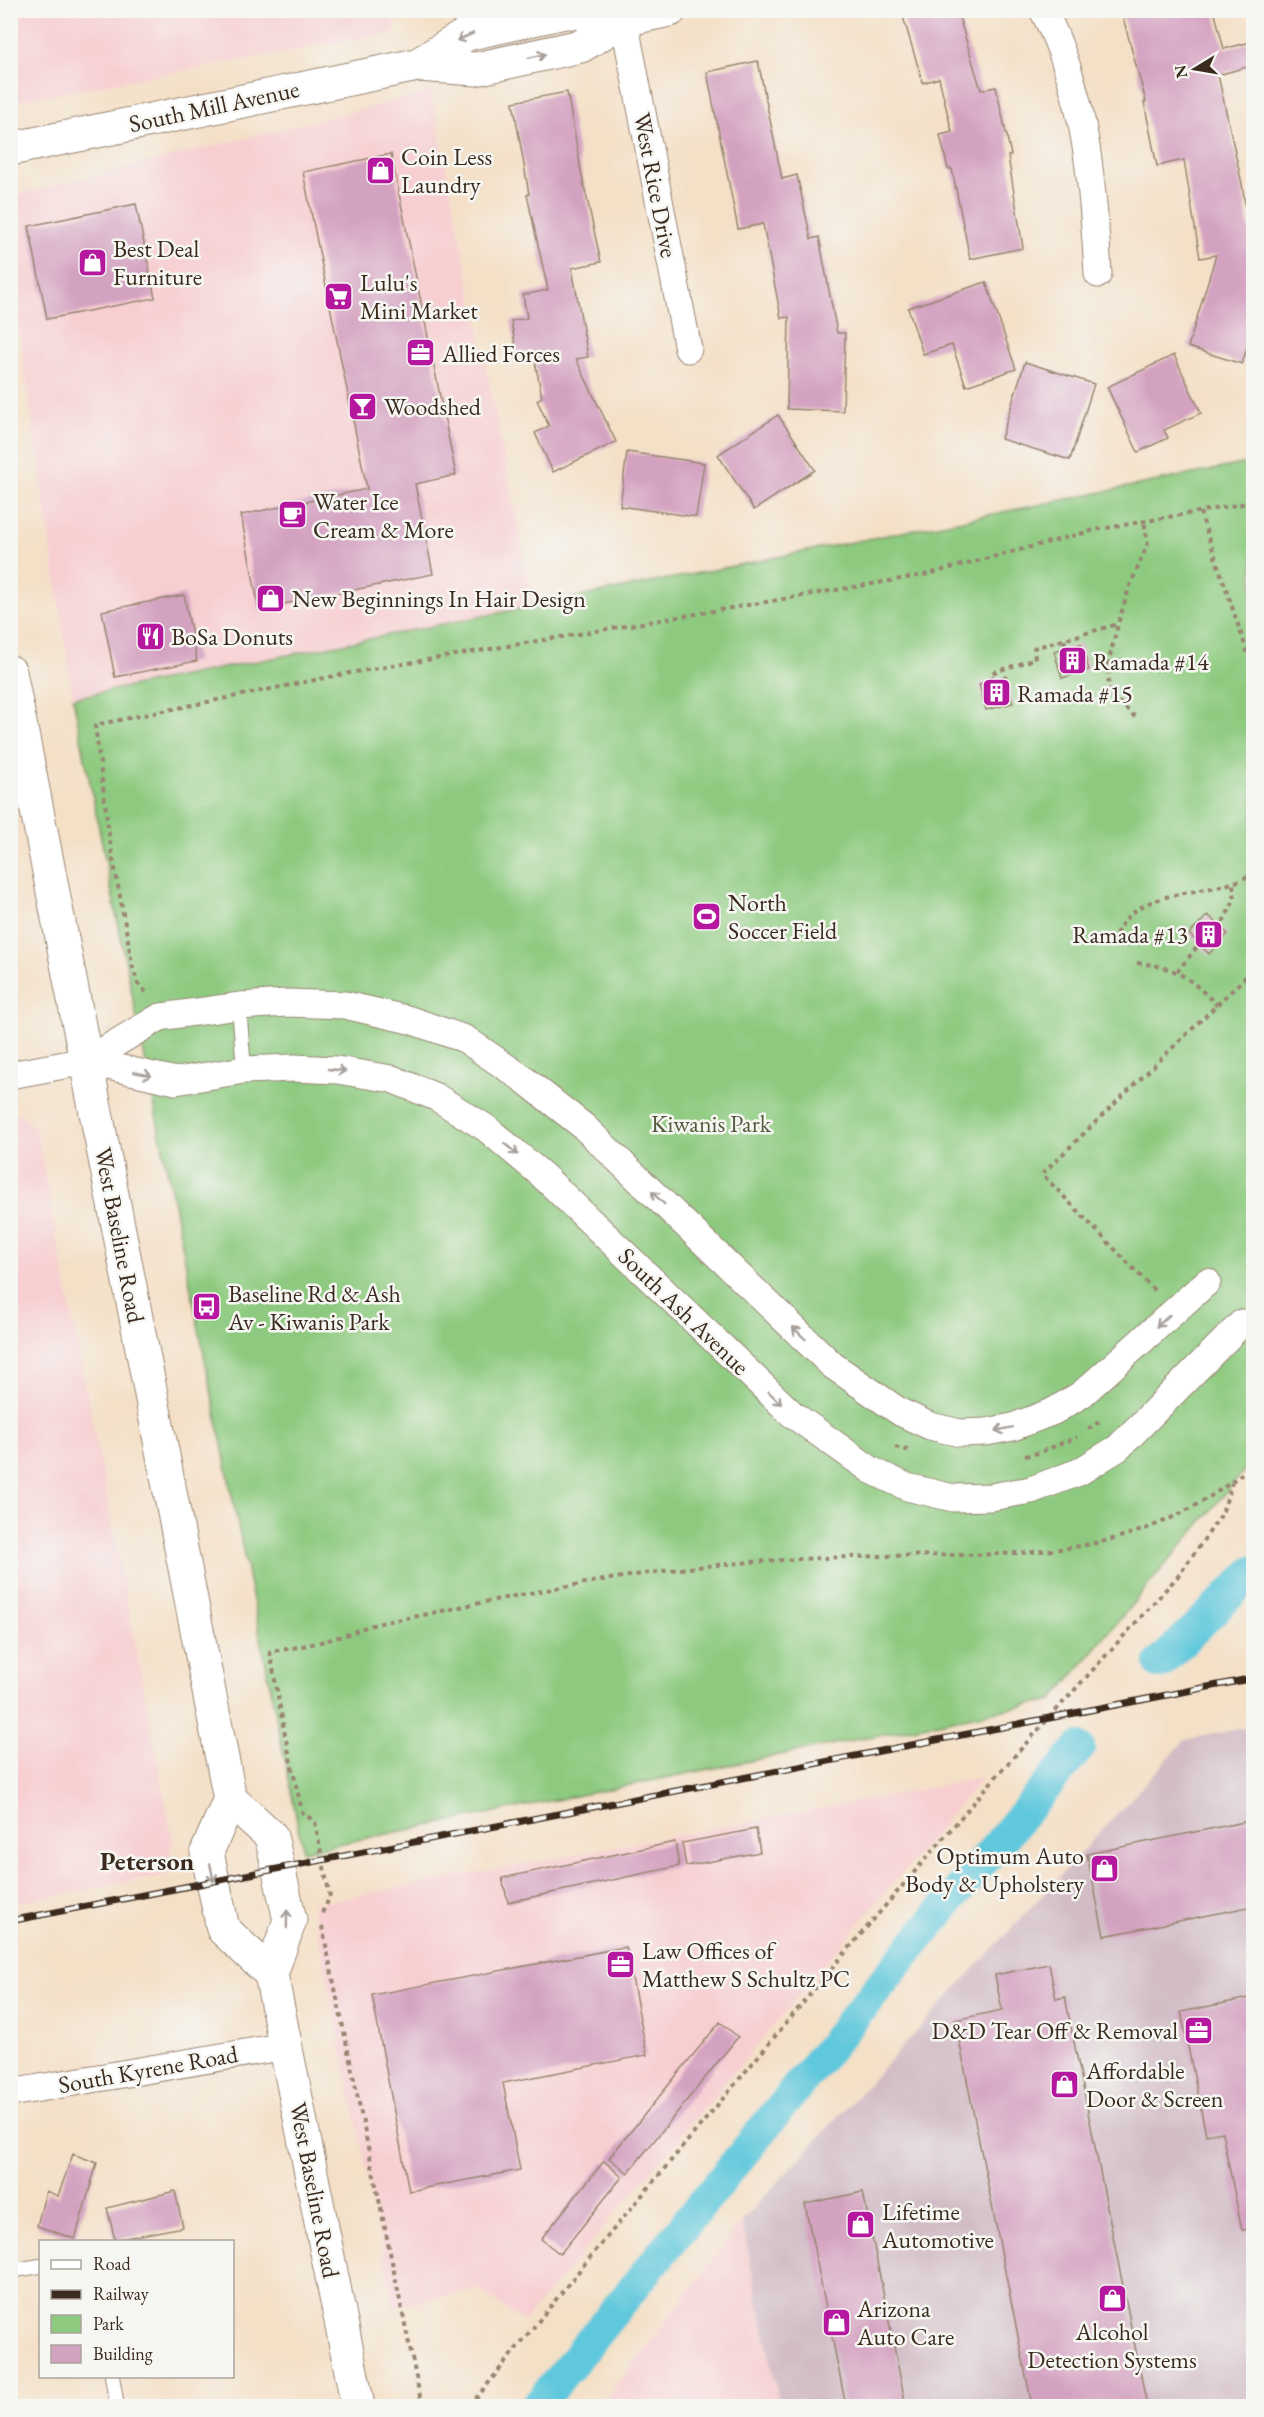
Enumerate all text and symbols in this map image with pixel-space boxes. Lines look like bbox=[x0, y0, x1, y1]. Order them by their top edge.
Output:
one-way arrow bbox=[456, 32, 474, 43]
north arrow bbox=[1165, 39, 1225, 99]
one-way arrow bbox=[527, 50, 546, 62]
text: N bbox=[1169, 63, 1192, 80]
street label: South Mill Avenue bbox=[126, 73, 302, 139]
street label: West Rice Drive bbox=[627, 110, 685, 260]
place label: Coin Less Laundry bbox=[401, 141, 492, 200]
shop icon: Coin Less Laundry bbox=[364, 154, 396, 186]
place label: Best Deal Furniture bbox=[113, 233, 202, 292]
shop icon: Best Deal Furniture bbox=[76, 246, 108, 278]
place label: Lulu's Mini Market bbox=[360, 267, 478, 326]
supermarket icon: Lulu's Mini Market bbox=[323, 280, 355, 312]
office icon: Allied Forces bbox=[405, 337, 437, 369]
place label: Allied Forces bbox=[441, 338, 560, 369]
bar icon: Woodshed bbox=[347, 390, 379, 422]
place label: Woodshed bbox=[384, 391, 482, 422]
place label: Water Ice Cream & More bbox=[313, 486, 454, 545]
cafe icon: Water Ice Cream & More bbox=[276, 499, 308, 531]
shop icon: New Beginnings In Hair Design bbox=[255, 582, 287, 614]
place label: New Beginnings In Hair Design bbox=[292, 583, 586, 614]
restaurant icon: BoSa Donuts bbox=[134, 620, 166, 652]
place label: BoSa Donuts bbox=[171, 621, 293, 652]
building icon: Ramada #14 bbox=[1056, 645, 1088, 677]
place label: Ramada #14 bbox=[1093, 646, 1209, 677]
building icon: Ramada #15 bbox=[980, 677, 1012, 709]
place label: Ramada #15 bbox=[1017, 678, 1133, 709]
place label: North Soccer Field bbox=[728, 887, 838, 946]
sports icon: North Soccer Field bbox=[691, 900, 723, 932]
building icon: Ramada #13 bbox=[1193, 918, 1225, 950]
place label: Ramada #13 bbox=[1072, 919, 1188, 950]
one-way arrow bbox=[326, 1065, 346, 1076]
one-way arrow bbox=[134, 1068, 153, 1080]
park label: Kiwanis Park bbox=[651, 1108, 772, 1139]
one-way arrow bbox=[503, 1142, 518, 1156]
street label: West Baseline Road bbox=[88, 1144, 152, 1326]
one-way arrow bbox=[651, 1191, 666, 1205]
street label: South Ash Avenue bbox=[612, 1241, 756, 1381]
place label: Baseline Rd & Ash Av - Kiwanis Park bbox=[227, 1278, 401, 1337]
bus stop icon: Baseline Rd & Ash Av - Kiwanis Park bbox=[191, 1291, 223, 1323]
one-way arrow bbox=[1156, 1314, 1171, 1328]
one-way arrow bbox=[792, 1326, 807, 1340]
one-way arrow bbox=[767, 1391, 782, 1405]
one-way arrow bbox=[995, 1424, 1015, 1435]
place label: Optimum Auto Body & Upholstery bbox=[905, 1840, 1084, 1899]
district label: Peterson bbox=[100, 1844, 194, 1878]
shop icon: Optimum Auto Body & Upholstery bbox=[1089, 1853, 1121, 1885]
one-way arrow bbox=[207, 1863, 218, 1883]
one-way arrow bbox=[281, 1909, 293, 1929]
place label: Law Offices of Matthew S Schultz PC bbox=[642, 1935, 850, 1994]
office icon: Law Offices of Matthew S Schultz PC bbox=[605, 1948, 637, 1980]
office icon: D&D Tear Off & Removal bbox=[1183, 2014, 1215, 2046]
place label: D&D Tear Off & Removal bbox=[932, 2015, 1178, 2046]
street label: South Kyrene Road bbox=[56, 2038, 241, 2100]
place label: Affordable Door & Screen bbox=[1085, 2055, 1224, 2114]
shop icon: Affordable Door & Screen bbox=[1049, 2068, 1081, 2100]
street label: West Baseline Road bbox=[283, 2099, 347, 2281]
place label: Lifetime Automotive bbox=[881, 2196, 994, 2255]
shop icon: Lifetime Automotive bbox=[845, 2209, 877, 2241]
legend bbox=[39, 2240, 234, 2378]
text: Road bbox=[93, 2252, 132, 2275]
text: Railway bbox=[93, 2282, 149, 2305]
shop icon: Alcohol Detection Systems bbox=[1096, 2282, 1128, 2314]
place label: Arizona Auto Care bbox=[856, 2293, 954, 2352]
shop icon: Arizona Auto Care bbox=[820, 2306, 852, 2338]
text: Park bbox=[93, 2312, 124, 2335]
place label: Alcohol Detection Systems bbox=[1027, 2316, 1197, 2375]
text: Building bbox=[93, 2342, 153, 2365]

